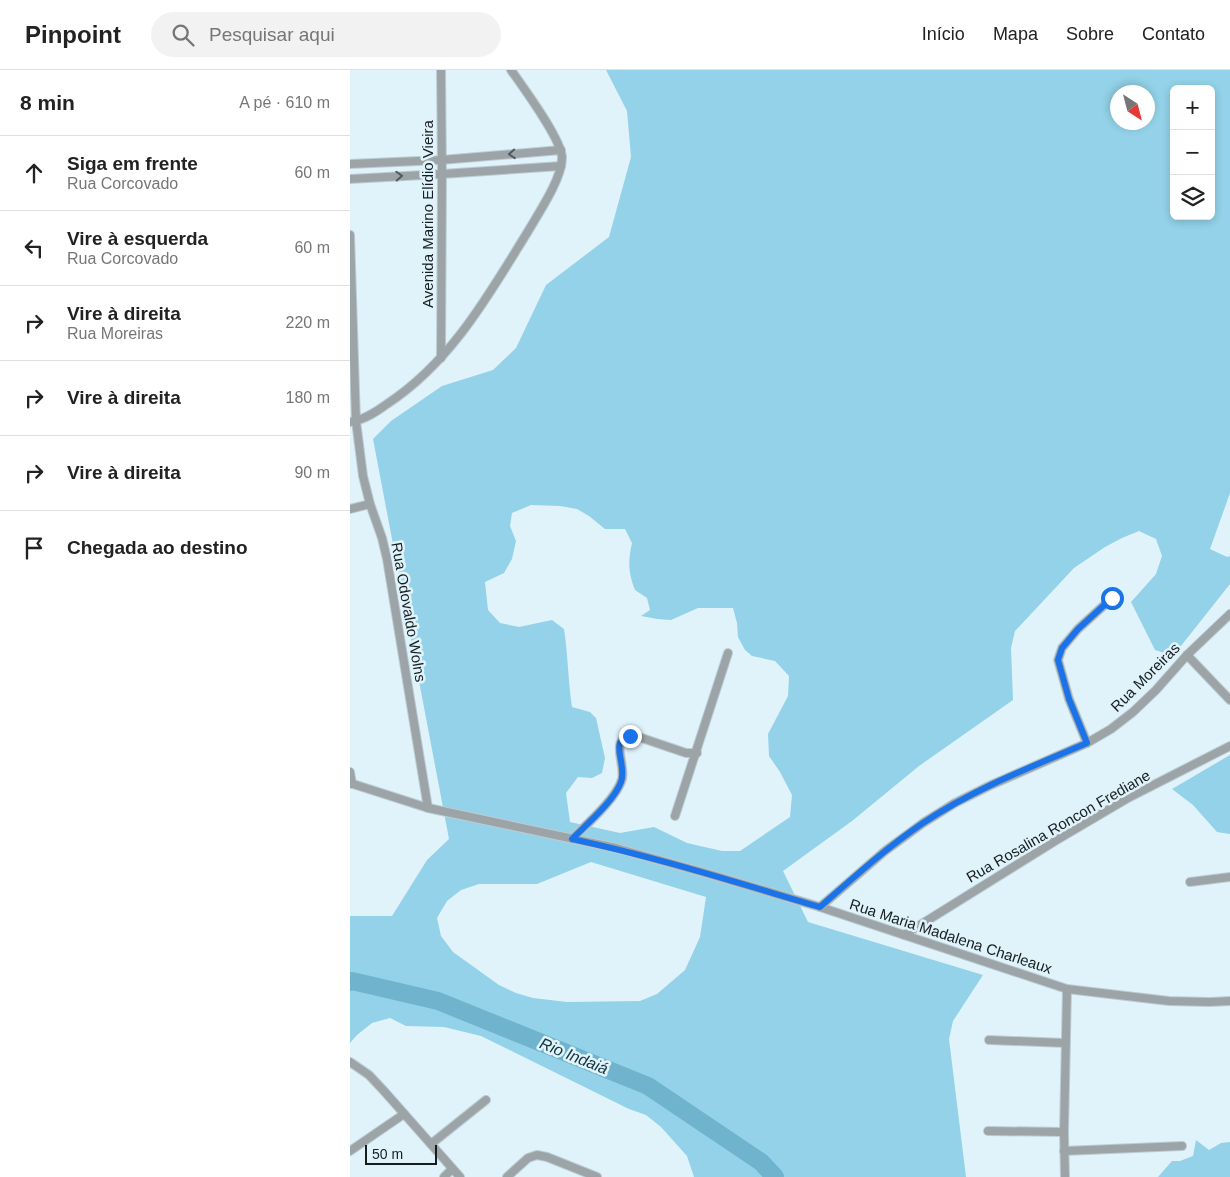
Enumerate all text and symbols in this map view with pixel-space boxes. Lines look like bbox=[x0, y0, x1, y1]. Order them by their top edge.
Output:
search box bbox=[151, 12, 501, 57]
text: Pinpoint bbox=[25, 21, 121, 48]
icon: search bbox=[169, 21, 197, 49]
text: Pesquisar aqui bbox=[209, 24, 335, 45]
text: Início bbox=[922, 24, 965, 44]
text: Mapa bbox=[993, 24, 1038, 44]
text: Sobre bbox=[1066, 24, 1114, 44]
text: Contato bbox=[1142, 24, 1205, 44]
north arrow bbox=[1110, 85, 1155, 130]
map controls bbox=[1170, 85, 1215, 220]
button: + bbox=[1170, 85, 1215, 130]
text: 8 min bbox=[20, 91, 75, 114]
text: A pé · 610 m bbox=[239, 94, 330, 111]
street label: Avenida Marino Elídio Vieira bbox=[419, 119, 436, 308]
button: − bbox=[1170, 130, 1215, 175]
one-way arrow bbox=[508, 148, 516, 159]
text: Siga em frente bbox=[67, 153, 198, 174]
icon: ahead bbox=[20, 159, 48, 187]
text: 60 m bbox=[294, 164, 330, 181]
one-way arrow bbox=[395, 171, 403, 182]
text: Rua Corcovado bbox=[67, 175, 178, 192]
button: layers bbox=[1170, 175, 1215, 220]
text: Vire à esquerda bbox=[67, 228, 208, 249]
icon: left bbox=[20, 234, 48, 262]
text: 60 m bbox=[294, 239, 330, 256]
text: Rua Corcovado bbox=[67, 250, 178, 267]
text: Vire à direita bbox=[67, 303, 181, 324]
icon: right bbox=[20, 309, 48, 337]
text: 220 m bbox=[286, 314, 330, 331]
text: Rua Moreiras bbox=[67, 325, 163, 342]
icon: right bbox=[20, 384, 48, 412]
text: Vire à direita bbox=[67, 387, 181, 408]
text: 180 m bbox=[286, 389, 330, 406]
icon: right bbox=[20, 459, 48, 487]
text: Vire à direita bbox=[67, 462, 181, 483]
text: 90 m bbox=[294, 464, 330, 481]
icon: arrive bbox=[20, 534, 48, 562]
text: Chegada ao destino bbox=[67, 537, 248, 558]
street label: Rua Odovaldo Wolns bbox=[388, 541, 430, 683]
route start bbox=[1101, 587, 1124, 610]
street label: Rua Moreiras bbox=[1107, 639, 1183, 715]
route end bbox=[619, 725, 642, 748]
street label: Rua Rosalina Roncon Frediane bbox=[963, 766, 1153, 886]
street label: Rua Maria Madalena Charleaux bbox=[848, 895, 1055, 977]
water label: Rio Indaiá bbox=[537, 1035, 611, 1077]
scale bar bbox=[365, 1142, 438, 1165]
text: 50 m bbox=[372, 1146, 403, 1162]

